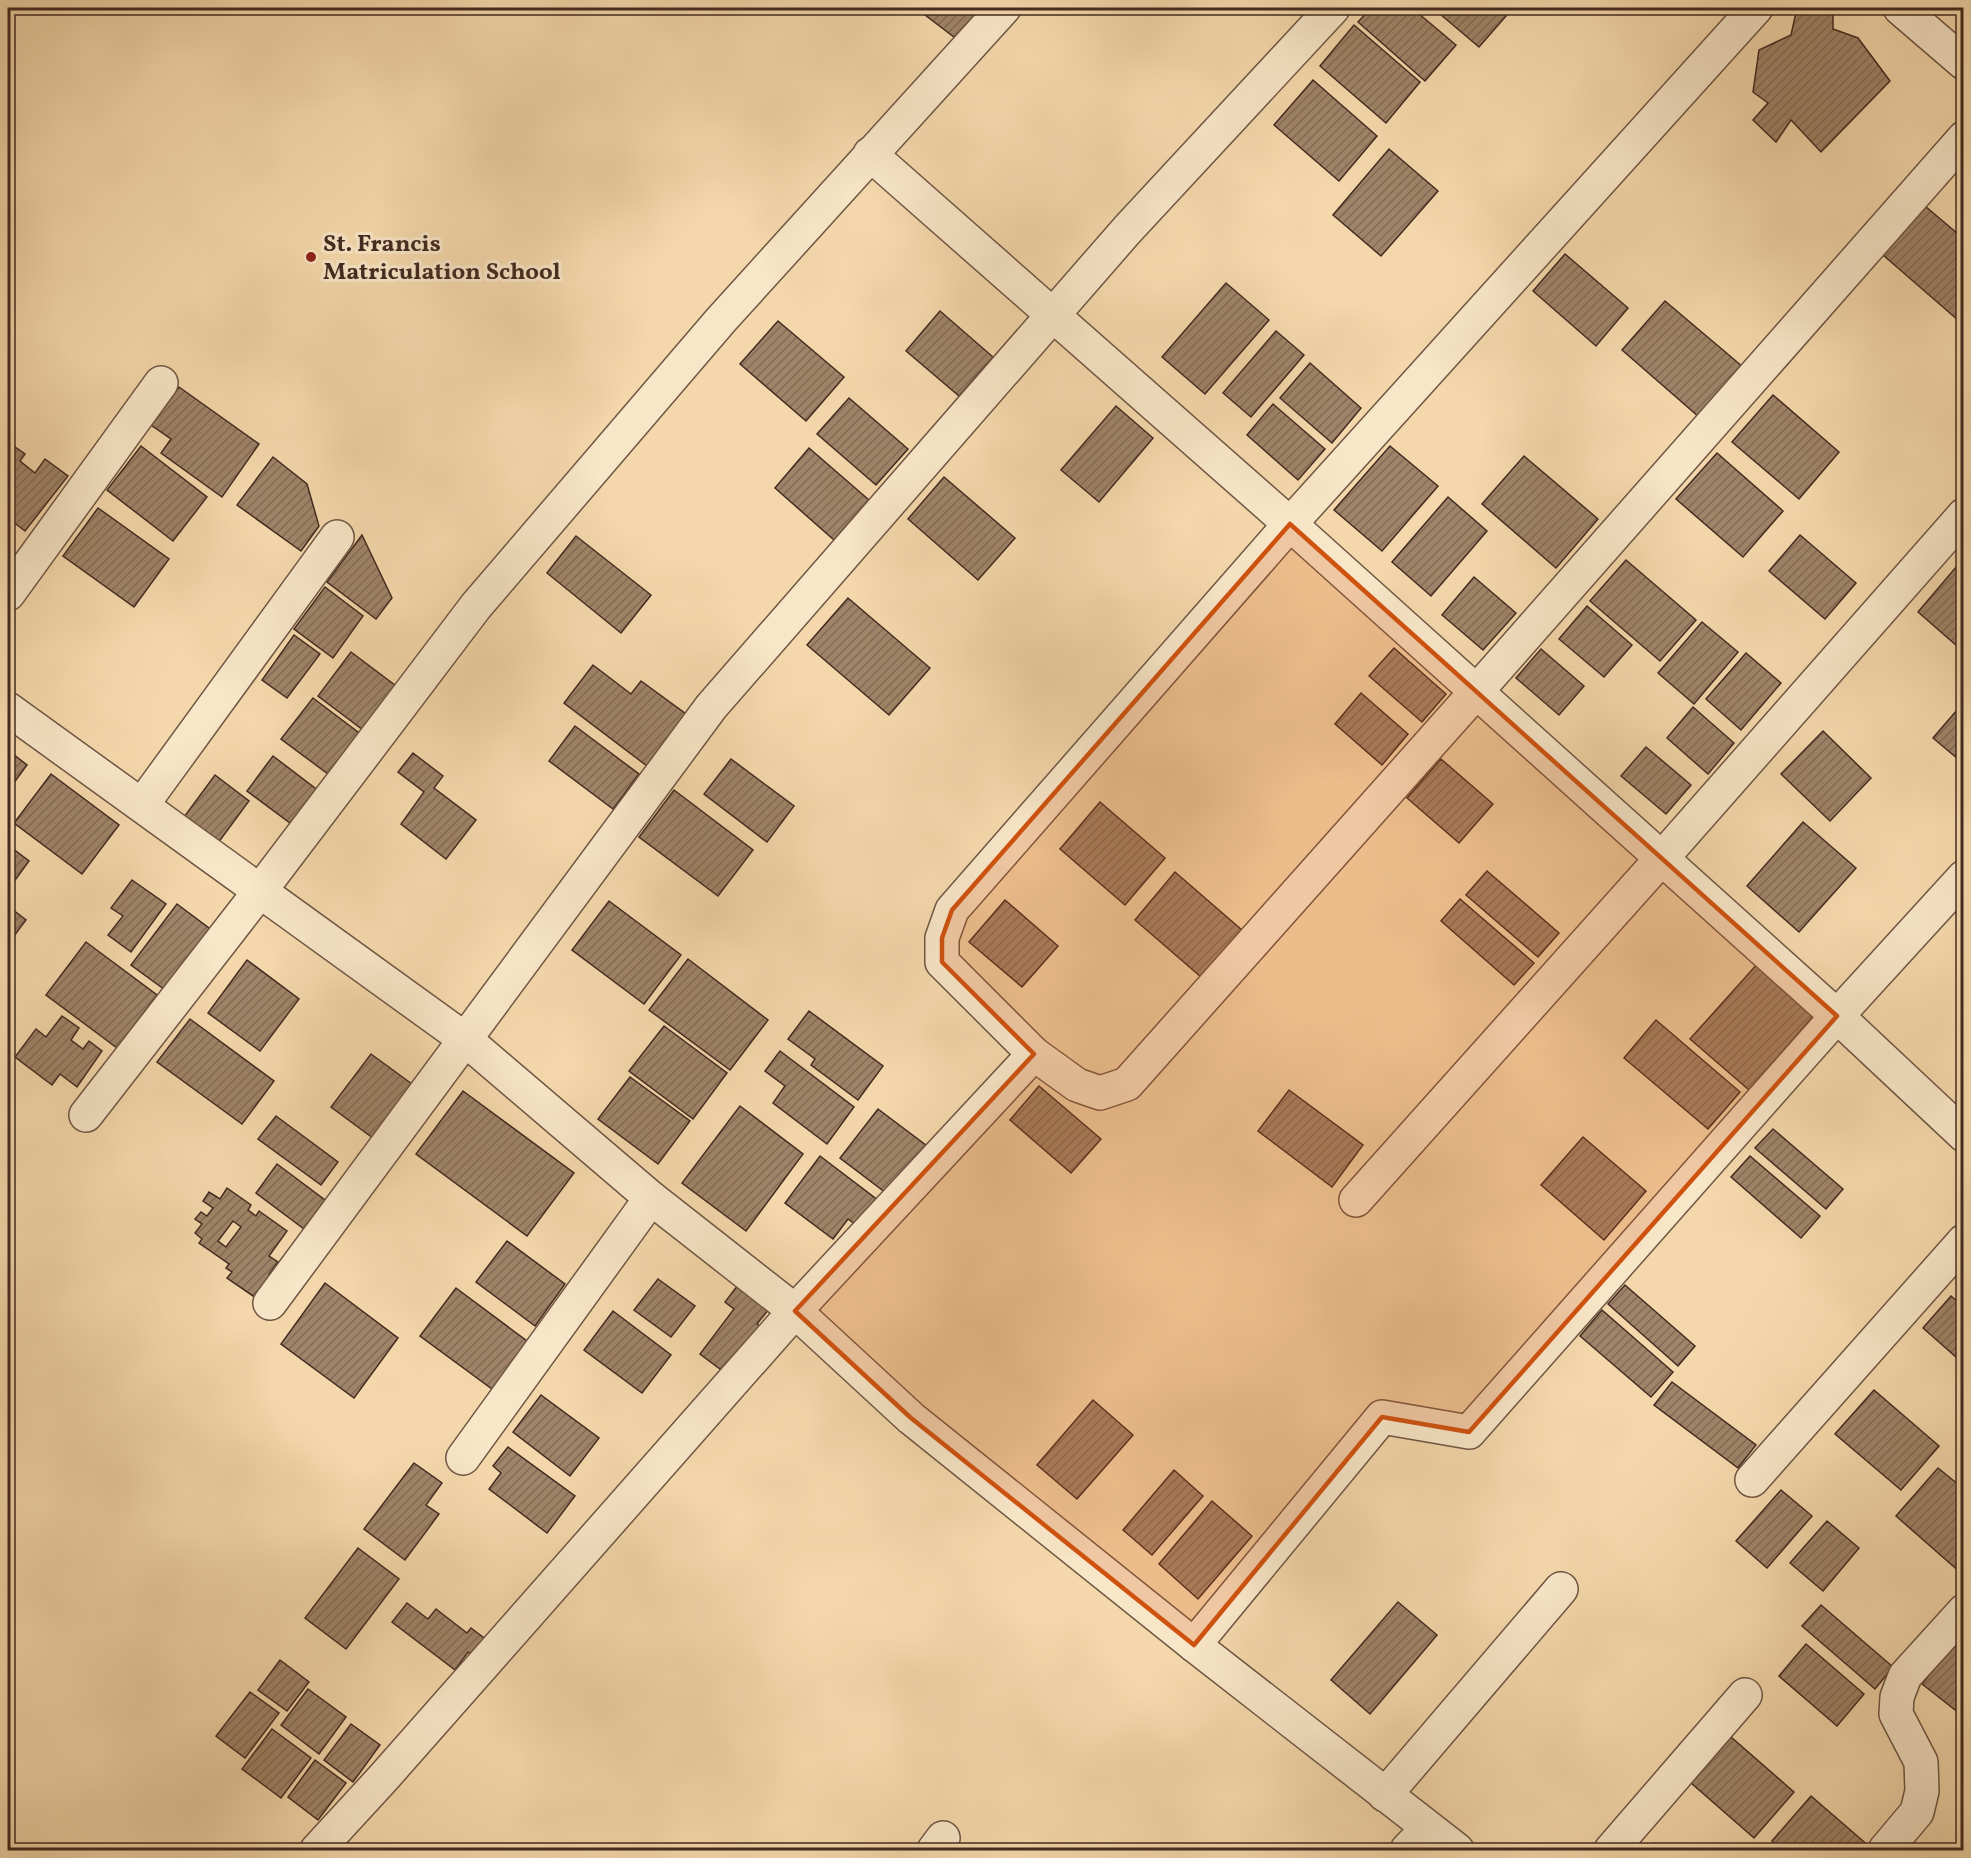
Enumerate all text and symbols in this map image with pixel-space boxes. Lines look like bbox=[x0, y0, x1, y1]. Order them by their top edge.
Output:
place label: St. Francis Matriculation School bbox=[323, 228, 561, 290]
marker: St. Francis Matriculation School bbox=[304, 250, 318, 264]

